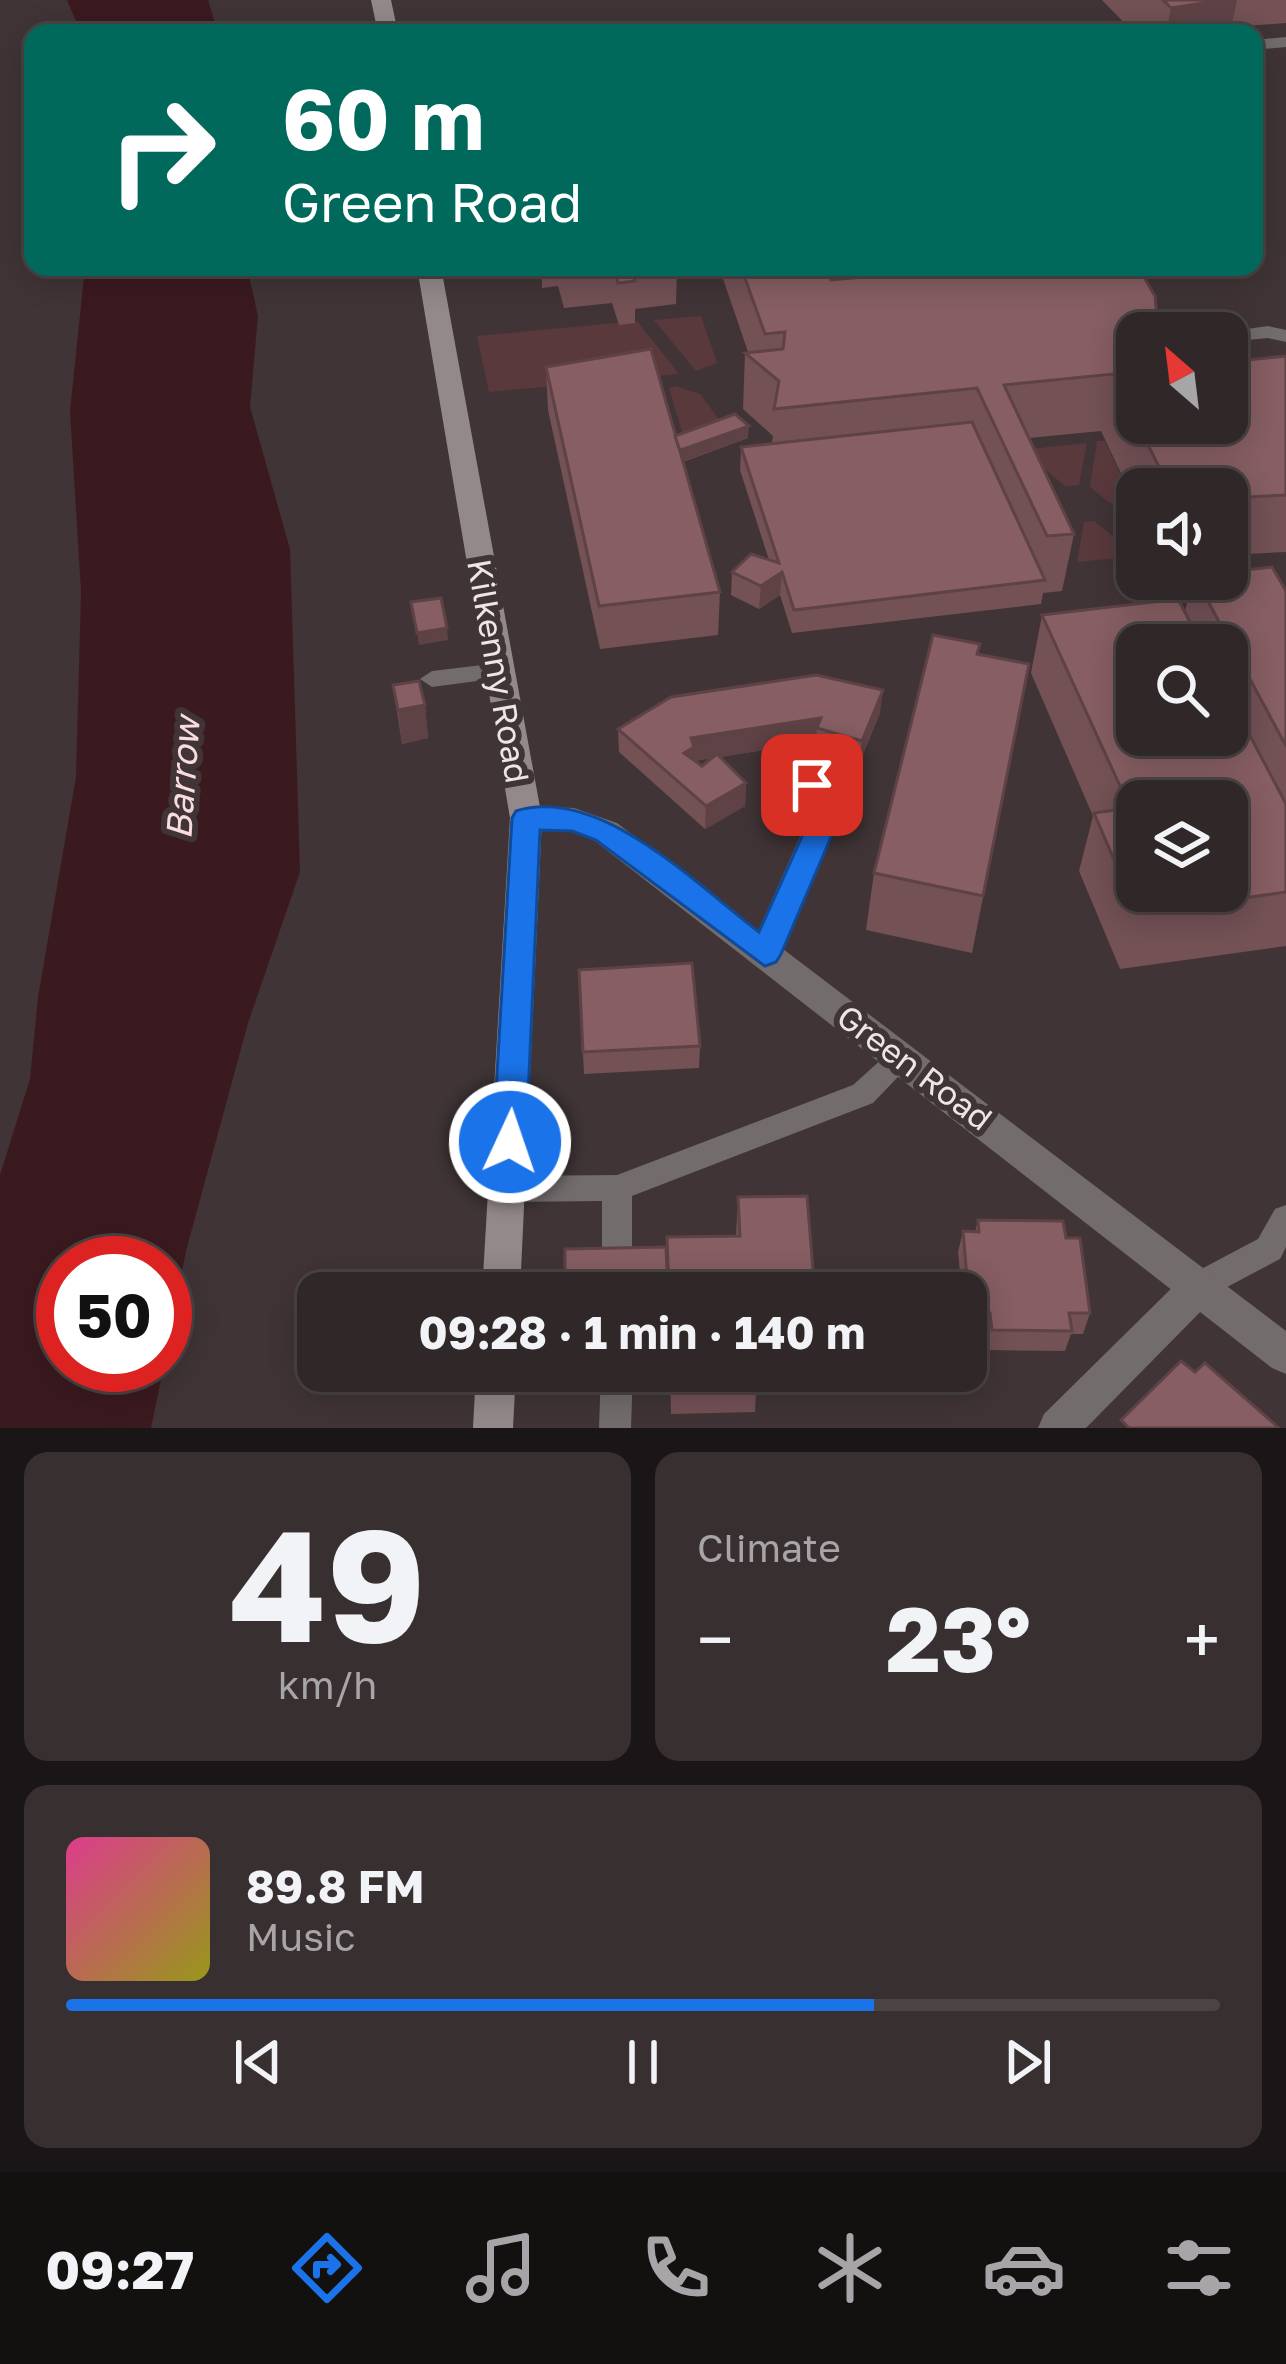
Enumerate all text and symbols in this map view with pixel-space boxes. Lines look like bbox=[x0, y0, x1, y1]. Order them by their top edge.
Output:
text: 60 m bbox=[282, 68, 484, 168]
icon: right bbox=[84, 72, 240, 228]
text: Green Road bbox=[282, 169, 582, 234]
north arrow bbox=[1116, 312, 1248, 444]
map controls bbox=[1116, 312, 1248, 912]
button: sound bbox=[1116, 468, 1248, 600]
street label: Kilkenny Road bbox=[460, 556, 538, 786]
button: search bbox=[1116, 624, 1248, 756]
water label: Barrow bbox=[156, 712, 208, 841]
pin bbox=[761, 734, 863, 836]
icon: arrive bbox=[779, 752, 845, 818]
button: layers bbox=[1116, 780, 1248, 912]
street label: Green Road bbox=[830, 996, 1000, 1138]
position arrow bbox=[447, 1079, 573, 1205]
speed limit sign: 50 bbox=[36, 1236, 192, 1392]
text: 09:28 · 1 min · 140 m bbox=[419, 1305, 865, 1359]
text: 49 bbox=[229, 1489, 426, 1676]
text: Climate bbox=[697, 1524, 841, 1571]
text: 23° bbox=[886, 1584, 1031, 1692]
text: − bbox=[697, 1599, 733, 1679]
text: + bbox=[1184, 1599, 1220, 1679]
text: km/h bbox=[278, 1661, 377, 1708]
text: 89.8 FM bbox=[246, 1859, 425, 1913]
text: Music bbox=[246, 1913, 356, 1960]
icon: previous bbox=[225, 2029, 291, 2095]
icon: pause bbox=[610, 2029, 676, 2095]
icon: next bbox=[995, 2029, 1061, 2095]
icon: directions bbox=[285, 2226, 369, 2310]
icon: music bbox=[459, 2226, 543, 2310]
icon: phone bbox=[634, 2226, 718, 2310]
icon: climate bbox=[808, 2226, 892, 2310]
icon: car bbox=[982, 2226, 1066, 2310]
icon: filters bbox=[1157, 2226, 1241, 2310]
text: 09:27 bbox=[45, 2236, 194, 2301]

